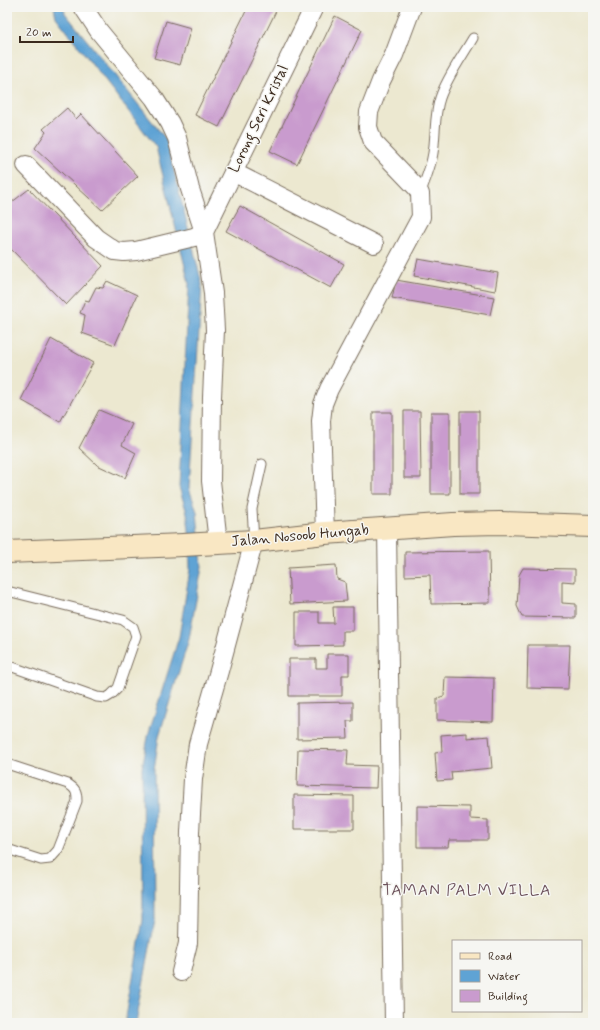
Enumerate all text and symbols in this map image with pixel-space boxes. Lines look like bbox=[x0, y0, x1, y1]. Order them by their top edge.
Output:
scale bar bbox=[20, 18, 73, 44]
text: 20 m bbox=[26, 25, 52, 41]
street label: Lorong Seri Kristal bbox=[224, 62, 295, 177]
street label: Jalan Nosoob Hungab bbox=[230, 520, 370, 553]
district label: TAMAN PALM VILLA bbox=[383, 880, 551, 901]
legend bbox=[452, 940, 582, 1012]
text: Road bbox=[488, 949, 512, 965]
text: Water bbox=[488, 969, 520, 985]
text: Building bbox=[488, 989, 528, 1006]

